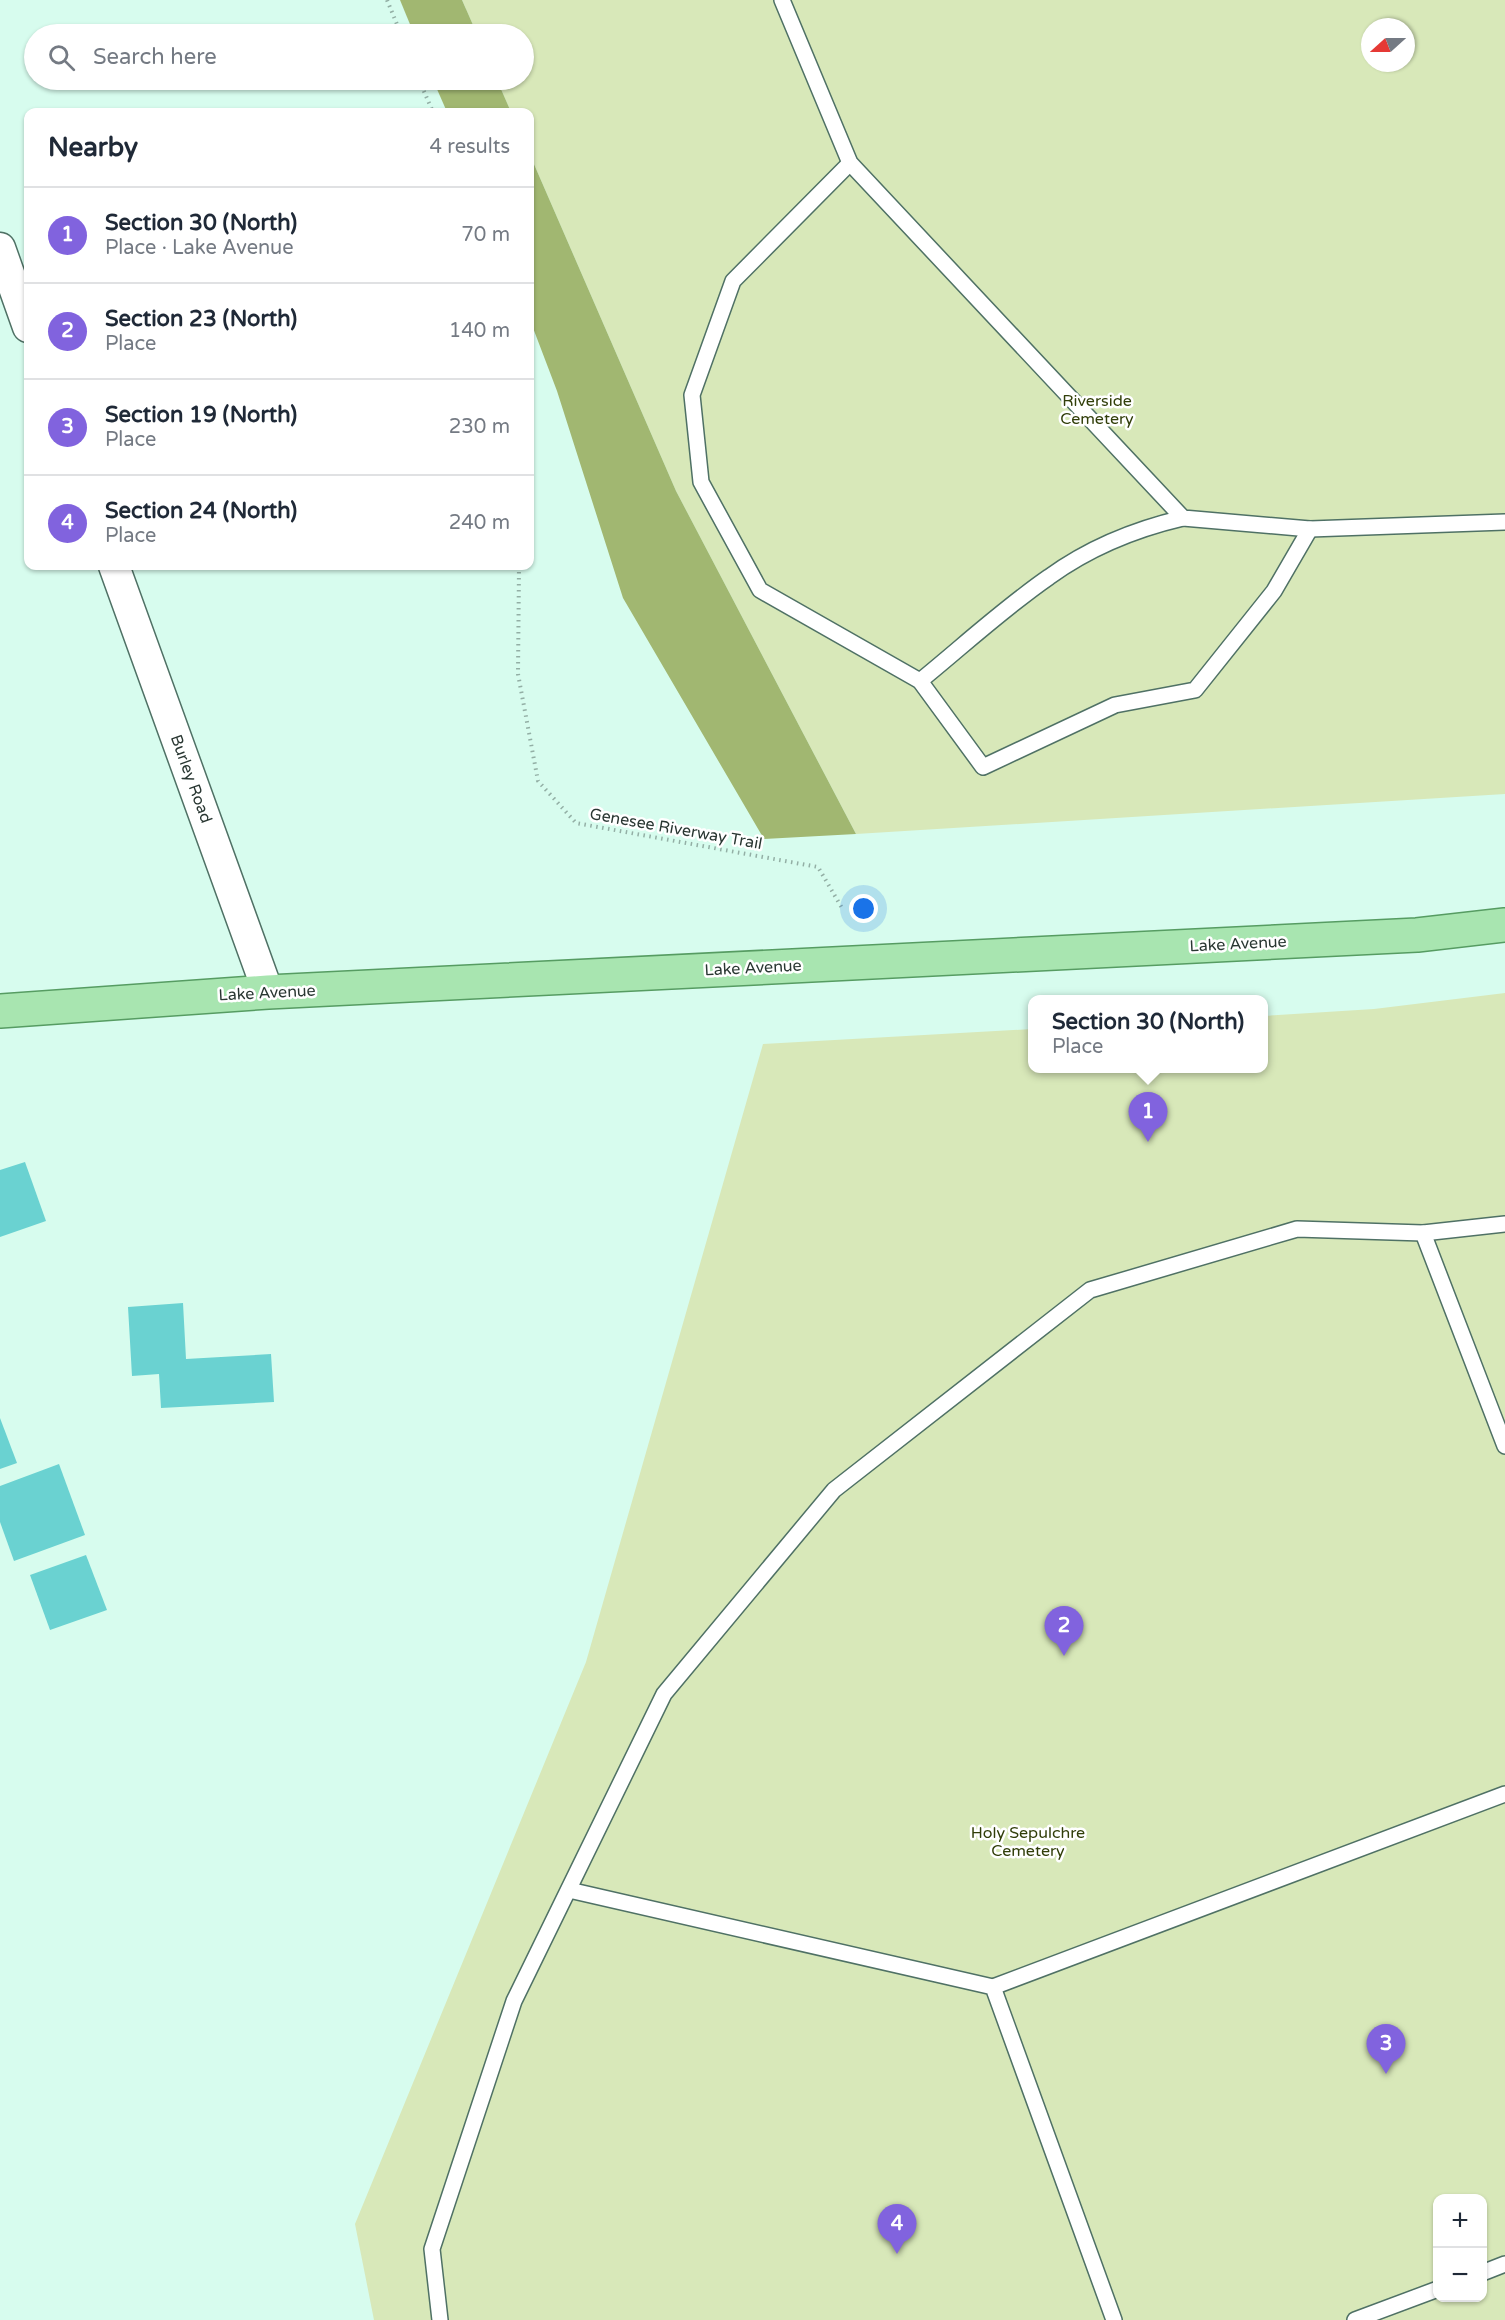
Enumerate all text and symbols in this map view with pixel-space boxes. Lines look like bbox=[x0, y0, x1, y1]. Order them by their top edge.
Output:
north arrow bbox=[1361, 18, 1415, 72]
search box bbox=[24, 24, 534, 90]
icon: search bbox=[45, 41, 78, 74]
text: Search here bbox=[93, 44, 217, 70]
text: Nearby bbox=[48, 132, 138, 163]
text: 4 results bbox=[430, 135, 510, 159]
text: Section 30 (North) bbox=[105, 210, 297, 236]
text: 1 bbox=[61, 223, 74, 247]
text: 70 m bbox=[461, 223, 510, 247]
text: Place · Lake Avenue bbox=[105, 236, 294, 260]
text: Section 23 (North) bbox=[105, 306, 297, 332]
text: 2 bbox=[61, 319, 74, 343]
text: 140 m bbox=[449, 319, 510, 343]
text: Place bbox=[105, 332, 156, 356]
park label: Riverside Cemetery bbox=[1060, 391, 1134, 429]
text: Section 19 (North) bbox=[105, 402, 297, 428]
text: 3 bbox=[61, 415, 74, 439]
text: 230 m bbox=[449, 415, 510, 439]
text: Place bbox=[105, 428, 156, 452]
text: Section 24 (North) bbox=[105, 498, 297, 524]
text: 4 bbox=[61, 511, 74, 535]
text: 240 m bbox=[449, 511, 510, 535]
text: Place bbox=[105, 524, 156, 548]
street label: Burley Road bbox=[166, 732, 216, 826]
street label: Genesee Riverway Trail bbox=[588, 804, 764, 854]
your location bbox=[849, 894, 878, 923]
street label: Lake Avenue bbox=[1189, 931, 1287, 957]
street label: Lake Avenue bbox=[704, 955, 802, 981]
street label: Lake Avenue bbox=[218, 980, 316, 1006]
popup bbox=[1028, 995, 1268, 1073]
text: Section 30 (North) bbox=[1052, 1009, 1244, 1035]
text: Place bbox=[1052, 1035, 1103, 1059]
pin: 1 bbox=[1128, 1092, 1168, 1142]
pin: 2 bbox=[1044, 1606, 1084, 1656]
park label: Holy Sepulchre Cemetery bbox=[971, 1823, 1085, 1861]
pin: 3 bbox=[1366, 2024, 1406, 2074]
map controls bbox=[1433, 2194, 1487, 2302]
button: + bbox=[1433, 2194, 1487, 2248]
pin: 4 bbox=[878, 2204, 916, 2254]
button: − bbox=[1433, 2248, 1487, 2302]

